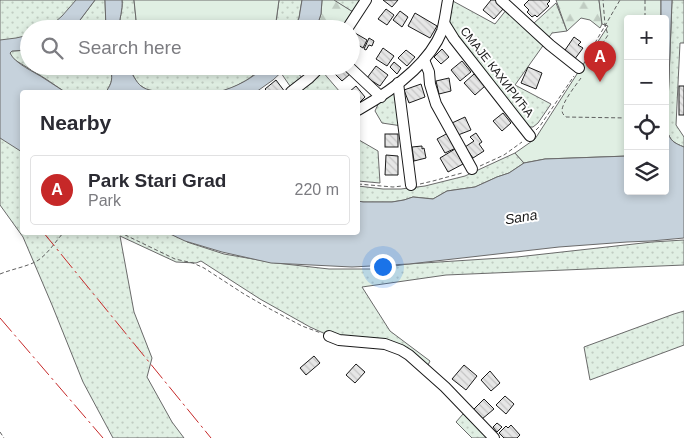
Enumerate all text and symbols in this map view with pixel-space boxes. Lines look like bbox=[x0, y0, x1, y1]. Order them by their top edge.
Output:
map controls bbox=[624, 15, 669, 195]
button: + bbox=[624, 15, 669, 60]
search box bbox=[20, 20, 360, 75]
street label: СМAЈЕ КАХИРИЋА bbox=[458, 24, 536, 120]
icon: search bbox=[38, 34, 66, 62]
text: Search here bbox=[78, 37, 182, 58]
pin: A bbox=[584, 41, 616, 82]
button: − bbox=[624, 60, 669, 105]
button: locate bbox=[624, 105, 669, 150]
text: Nearby bbox=[40, 111, 111, 134]
button: layers bbox=[624, 150, 669, 195]
text: Park Stari Grad bbox=[88, 170, 226, 191]
text: A bbox=[51, 181, 63, 198]
text: 220 m bbox=[295, 181, 339, 198]
text: Park bbox=[88, 192, 121, 209]
water label: Sana bbox=[504, 207, 539, 227]
your location bbox=[370, 254, 396, 280]

